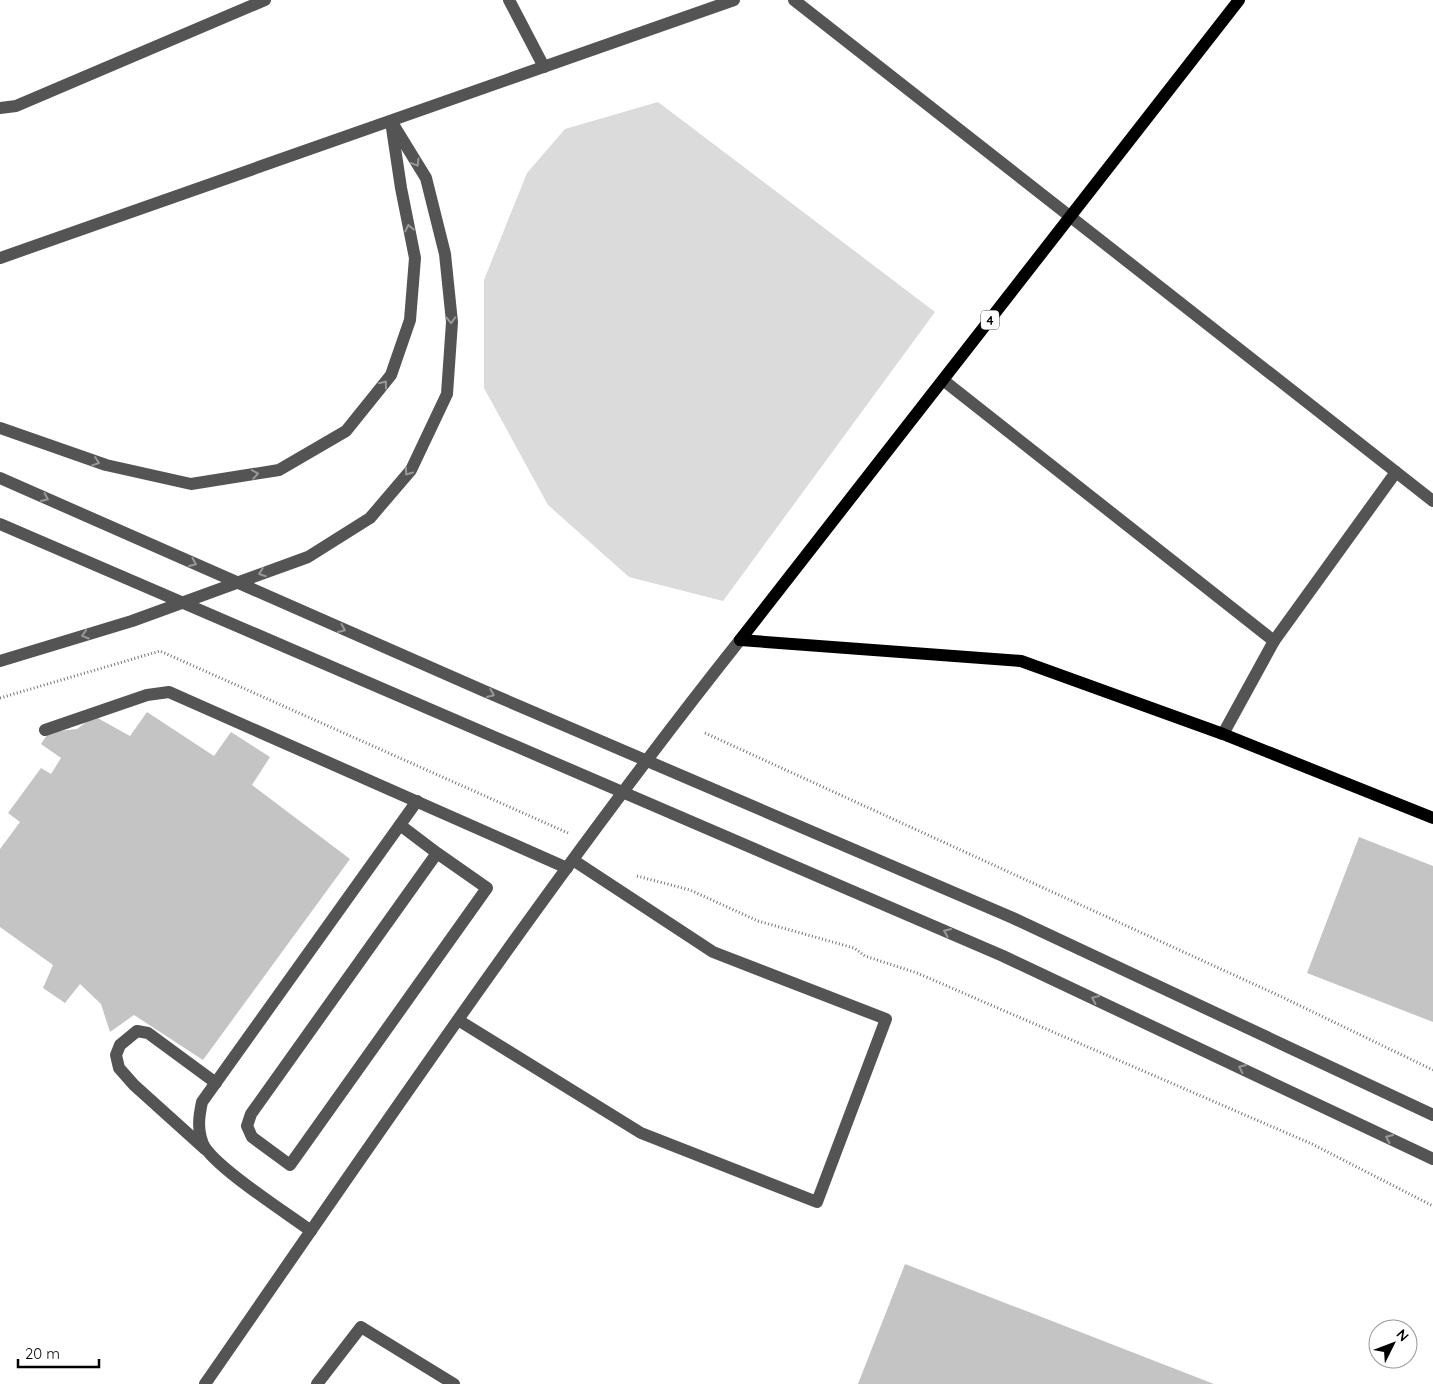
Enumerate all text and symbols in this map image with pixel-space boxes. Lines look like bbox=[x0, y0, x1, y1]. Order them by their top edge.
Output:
one-way arrow bbox=[410, 157, 420, 166]
one-way arrow bbox=[404, 224, 415, 233]
road number: 4 bbox=[981, 310, 999, 330]
one-way arrow bbox=[446, 316, 457, 324]
one-way arrow bbox=[378, 381, 386, 390]
one-way arrow bbox=[91, 456, 99, 466]
one-way arrow bbox=[405, 466, 414, 476]
one-way arrow bbox=[250, 469, 259, 479]
one-way arrow bbox=[40, 491, 49, 502]
one-way arrow bbox=[188, 557, 197, 568]
one-way arrow bbox=[258, 567, 267, 577]
one-way arrow bbox=[337, 622, 346, 633]
one-way arrow bbox=[82, 629, 90, 639]
one-way arrow bbox=[486, 688, 495, 698]
one-way arrow bbox=[943, 927, 952, 938]
one-way arrow bbox=[1091, 995, 1100, 1005]
one-way arrow bbox=[1238, 1064, 1247, 1075]
one-way arrow bbox=[1385, 1133, 1394, 1144]
north arrow bbox=[1368, 1319, 1418, 1369]
text: N bbox=[1393, 1325, 1413, 1345]
scale bar bbox=[18, 1336, 99, 1368]
text: 20 m bbox=[25, 1344, 60, 1363]

